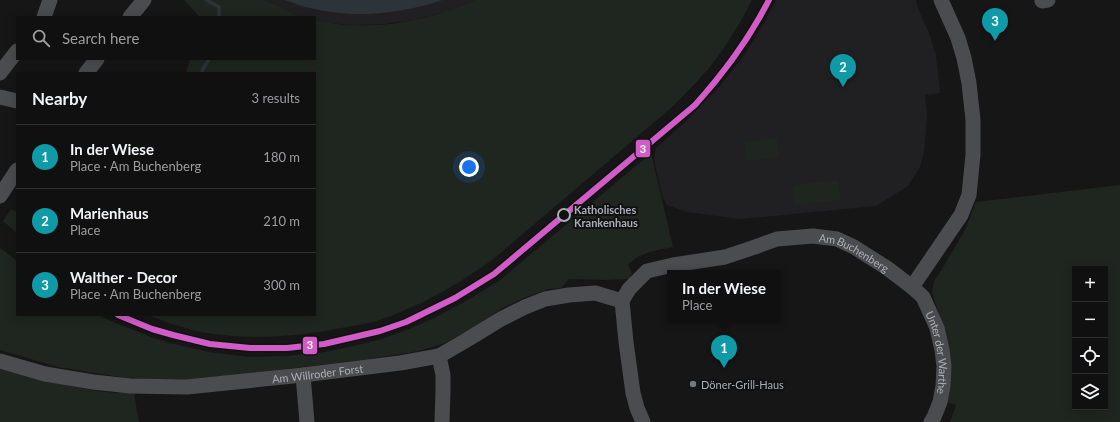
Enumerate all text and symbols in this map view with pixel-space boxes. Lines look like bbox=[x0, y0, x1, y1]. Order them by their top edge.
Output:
pin: 3 bbox=[982, 8, 1008, 41]
search box bbox=[16, 16, 316, 60]
icon: search bbox=[30, 27, 52, 49]
text: Search here bbox=[62, 29, 139, 47]
pin: 2 bbox=[830, 54, 856, 87]
text: Nearby bbox=[32, 88, 87, 109]
text: 3 results bbox=[252, 90, 300, 106]
line badge: 3 bbox=[635, 139, 651, 158]
text: In der Wiese bbox=[70, 140, 154, 158]
text: 3 bbox=[640, 142, 646, 155]
text: 1 bbox=[41, 149, 49, 165]
text: 180 m bbox=[263, 149, 300, 165]
your location bbox=[459, 157, 479, 177]
text: Place · Am Buchenberg bbox=[70, 158, 201, 174]
place label: Katholisches Krankenhaus bbox=[574, 203, 638, 229]
text: Marienhaus bbox=[70, 204, 149, 222]
marker: Katholisches Krankenhaus bbox=[557, 208, 571, 222]
text: 2 bbox=[41, 213, 49, 229]
text: 210 m bbox=[263, 213, 300, 229]
text: Place bbox=[70, 222, 100, 238]
street label: Am Buchenberg bbox=[818, 230, 892, 274]
map controls bbox=[1072, 266, 1108, 410]
button: + bbox=[1072, 266, 1108, 302]
text: Walther - Decor bbox=[70, 268, 177, 286]
popup bbox=[667, 270, 781, 322]
text: 3 bbox=[41, 277, 49, 293]
text: 300 m bbox=[263, 277, 300, 293]
text: In der Wiese bbox=[682, 279, 766, 297]
text: Place · Am Buchenberg bbox=[70, 286, 201, 302]
text: Place bbox=[682, 297, 712, 313]
button: − bbox=[1072, 302, 1108, 338]
street label: Unter der Warthe bbox=[924, 309, 951, 395]
pin: 1 bbox=[711, 335, 737, 368]
line badge: 3 bbox=[302, 336, 318, 355]
text: 3 bbox=[307, 338, 313, 351]
button: locate bbox=[1072, 338, 1108, 374]
street label: Am Willroder Forst bbox=[271, 361, 364, 385]
button: layers bbox=[1072, 374, 1108, 410]
place label: Döner-Grill-Haus bbox=[701, 378, 784, 391]
marker: Döner-Grill-Haus bbox=[688, 379, 698, 389]

